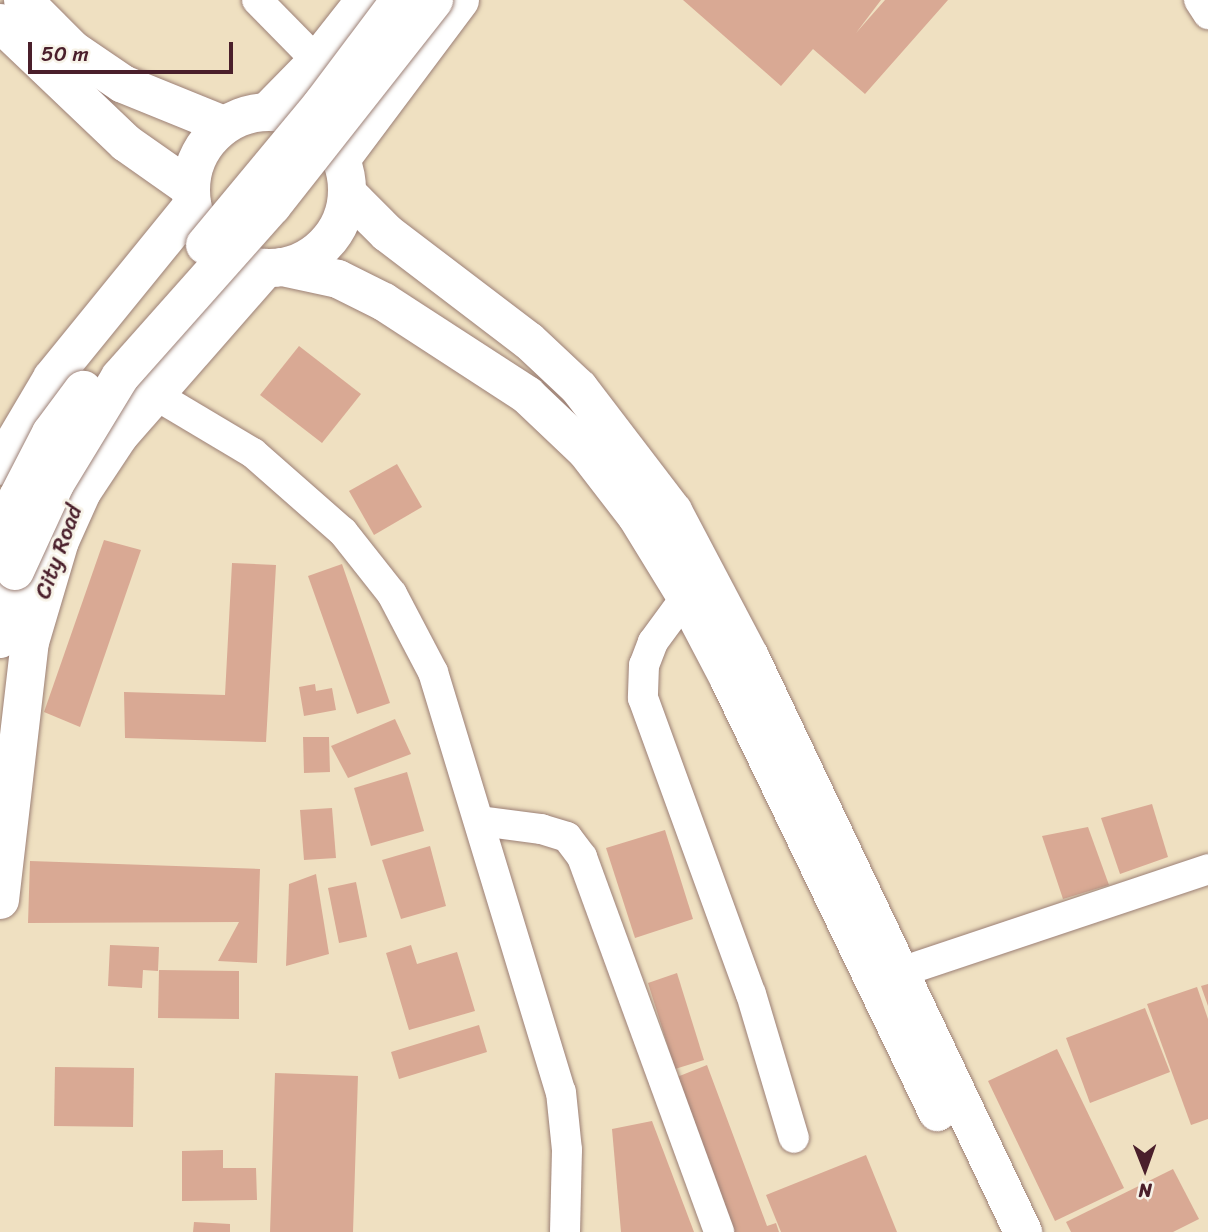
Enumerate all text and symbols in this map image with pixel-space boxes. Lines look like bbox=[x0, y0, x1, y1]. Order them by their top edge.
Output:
scale bar bbox=[32, 28, 236, 72]
text: 50 m bbox=[41, 35, 89, 73]
street label: City Road bbox=[29, 501, 89, 603]
north arrow bbox=[1110, 1134, 1180, 1204]
text: N bbox=[1139, 1174, 1152, 1207]

